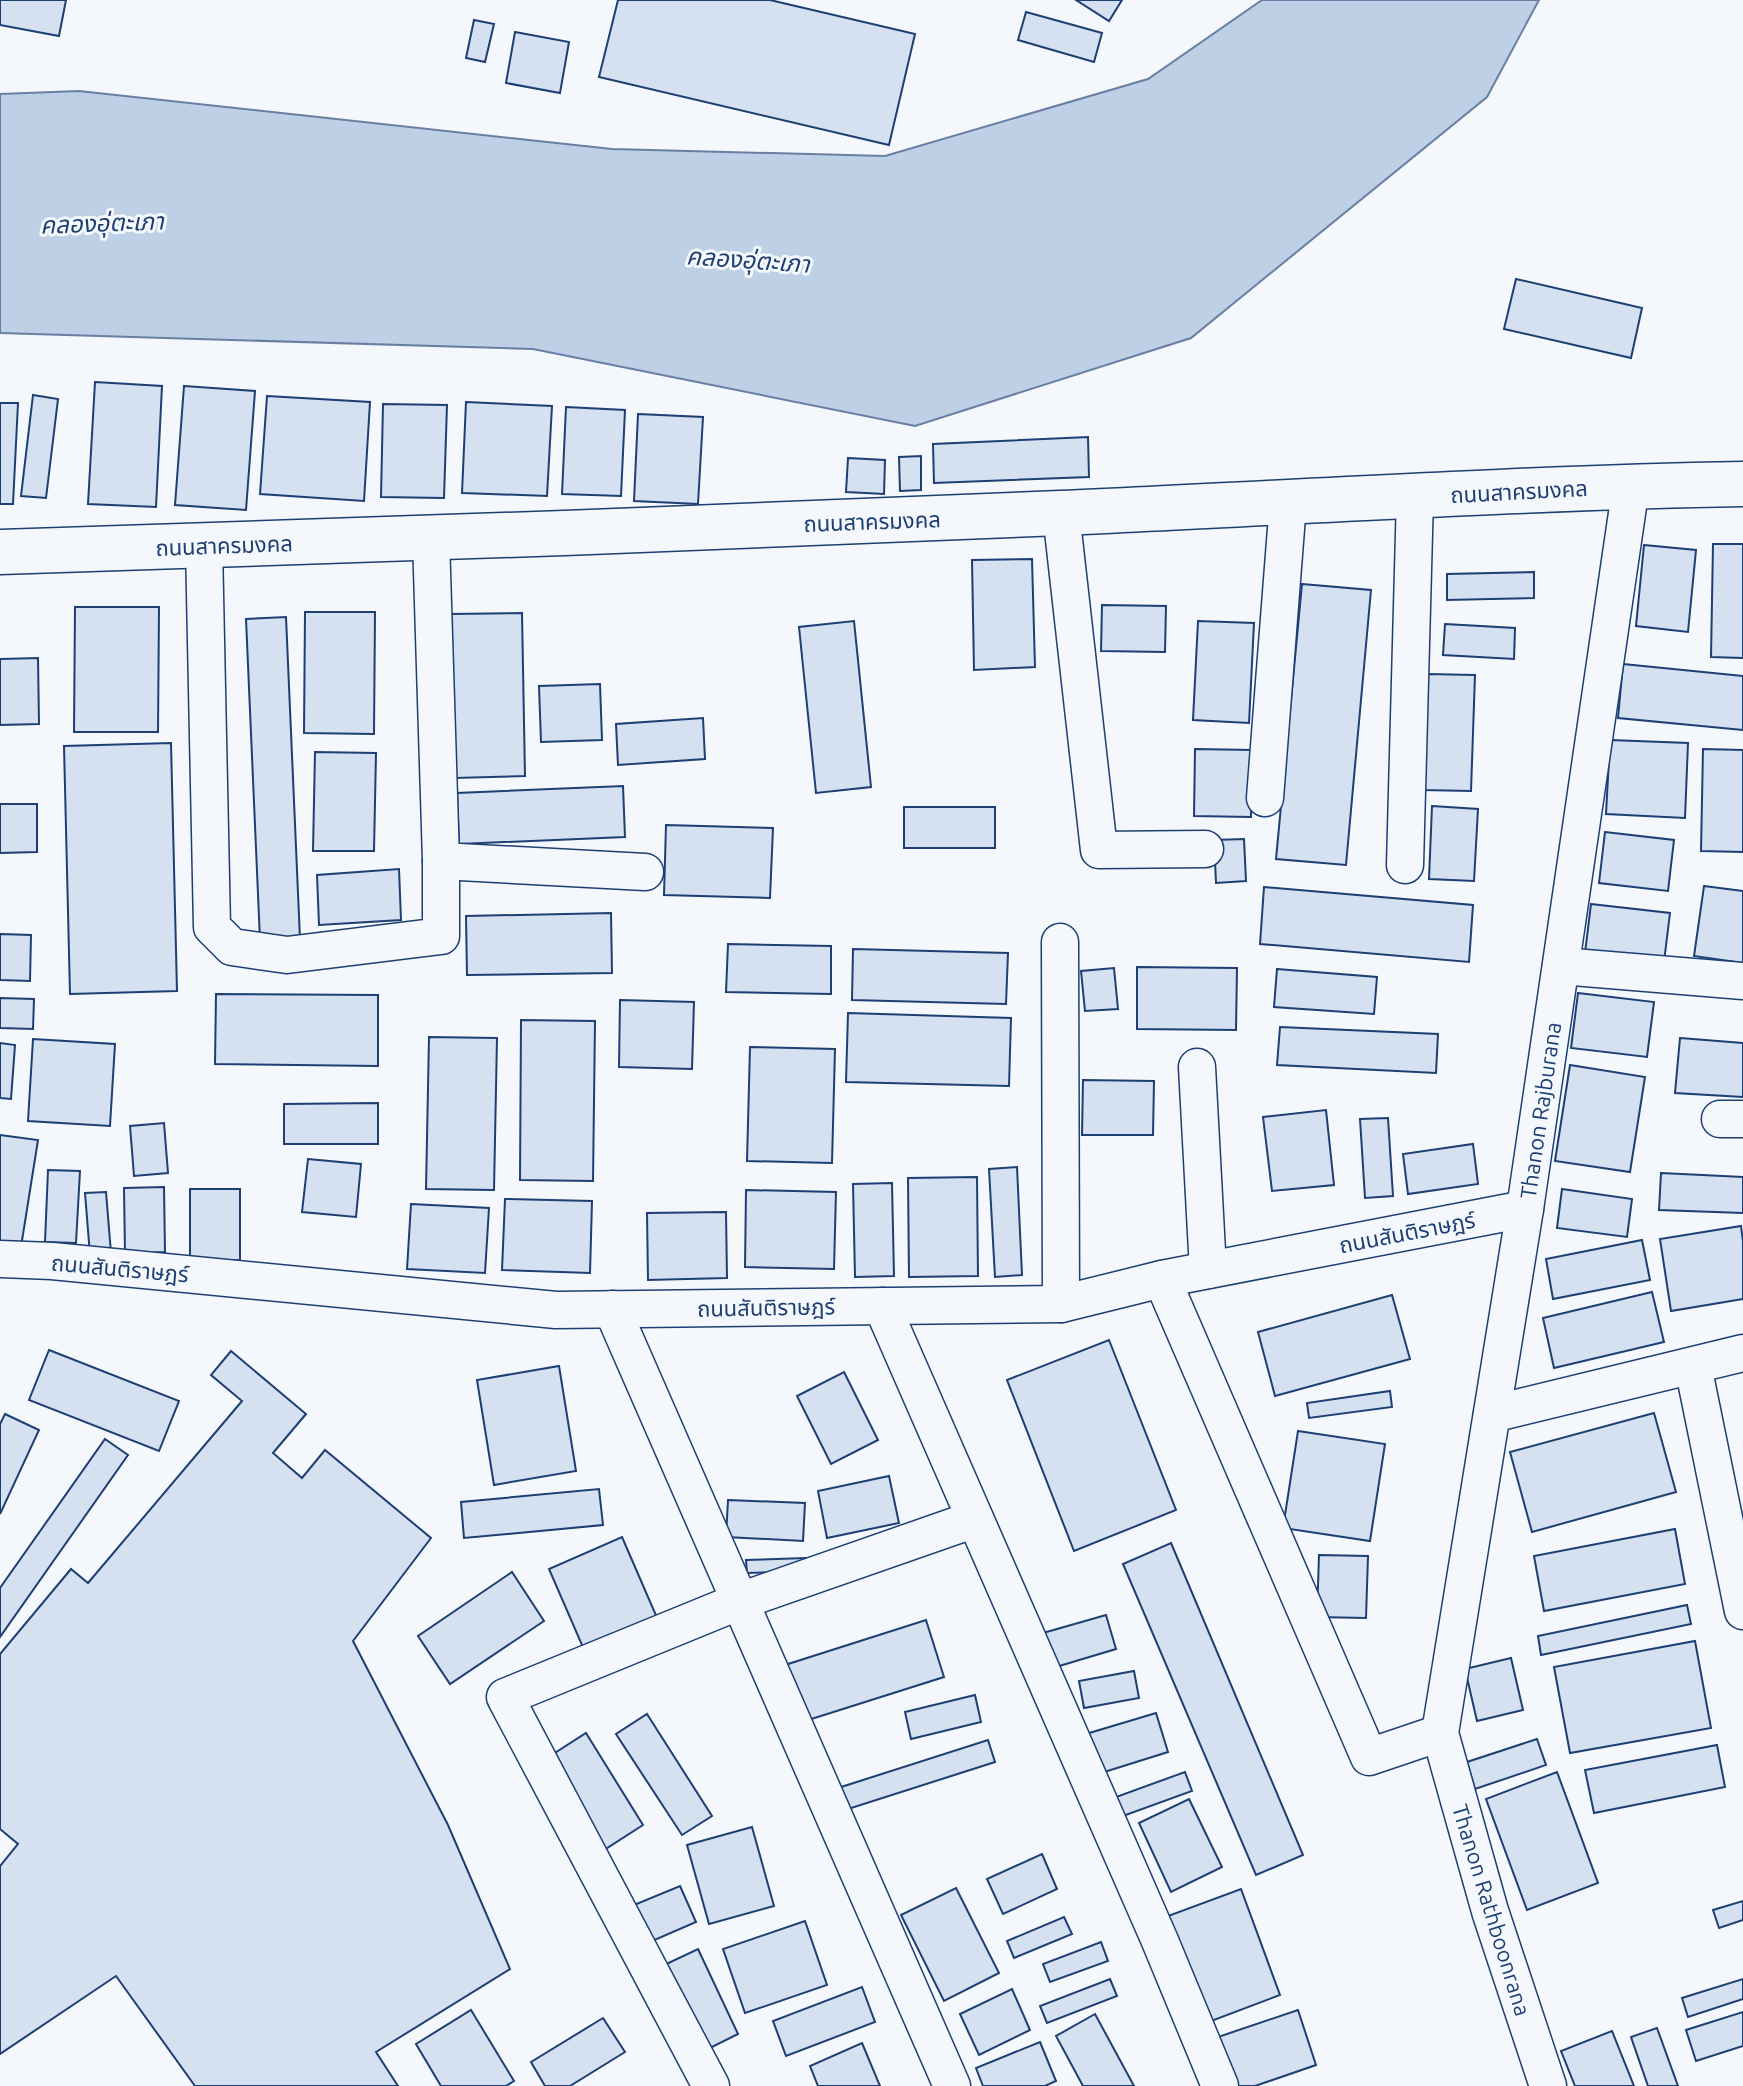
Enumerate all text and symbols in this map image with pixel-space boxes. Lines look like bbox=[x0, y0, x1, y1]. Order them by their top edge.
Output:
water label: คลองอุ่ตะเภา bbox=[40, 207, 166, 241]
water label: คลองอุ่ตะเภา bbox=[685, 242, 812, 280]
street label: ถนนสาครมงคล bbox=[1450, 475, 1588, 507]
street label: ถนนสาครมงคล bbox=[803, 506, 941, 536]
street label: ถนนสาครมงคล bbox=[155, 530, 293, 560]
street label: Thanon Rajburana bbox=[1514, 1020, 1565, 1200]
street label: ถนนสันติราษฎร์ bbox=[1337, 1206, 1478, 1257]
street label: ถนนสันติราษฎร์ bbox=[50, 1250, 191, 1287]
street label: ถนนสันติราษฎร์ bbox=[697, 1293, 836, 1321]
street label: Thanon Rathboonrana bbox=[1448, 1801, 1536, 2019]

